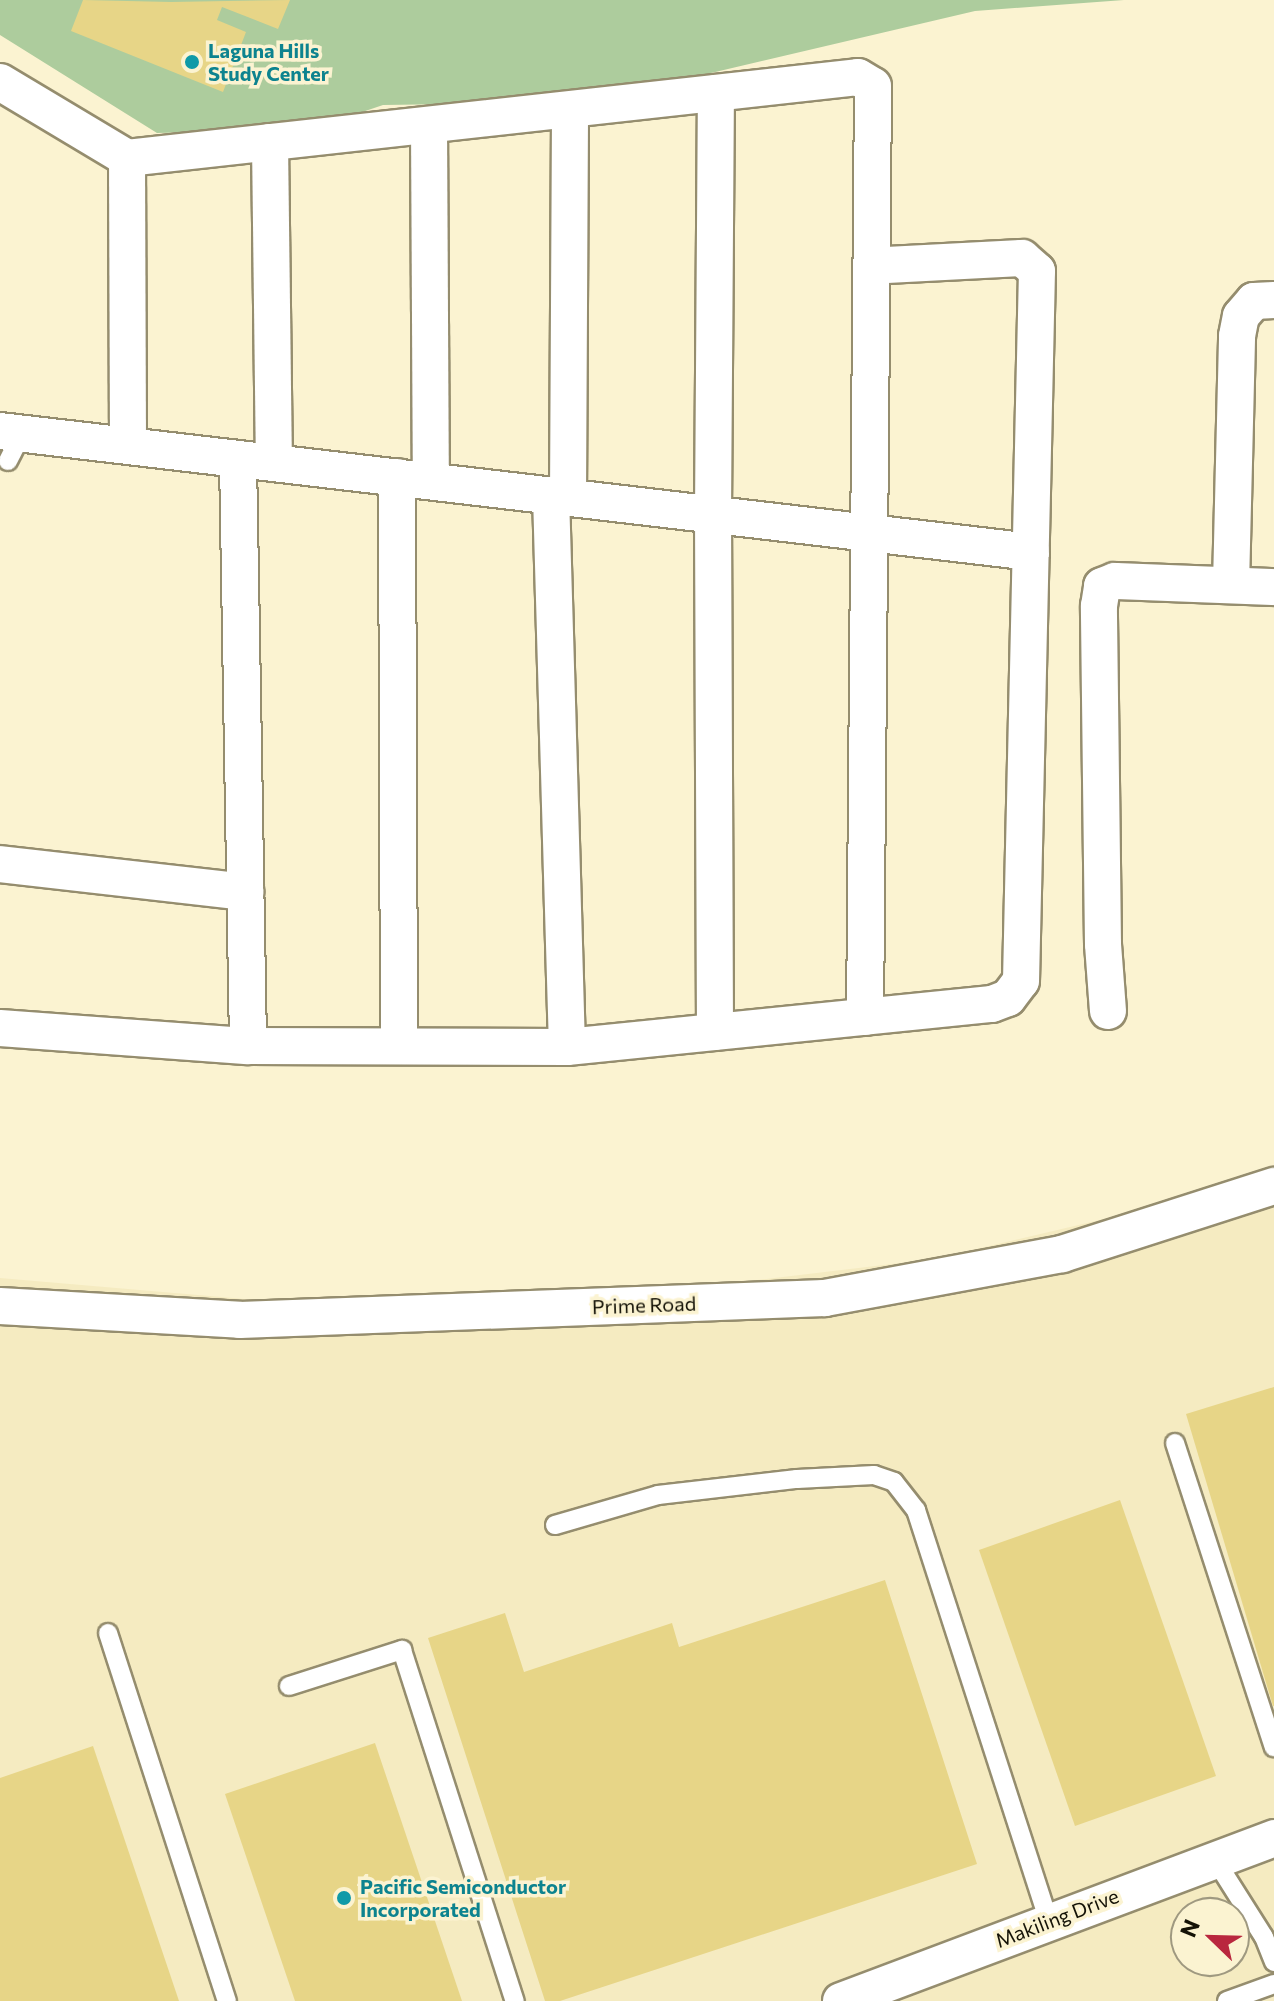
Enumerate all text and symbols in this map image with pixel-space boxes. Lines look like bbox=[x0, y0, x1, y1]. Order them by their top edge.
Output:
place label: Laguna Hills Study Center bbox=[208, 38, 329, 85]
marker: Laguna Hills Study Center bbox=[183, 53, 201, 71]
street label: Prime Road bbox=[592, 1291, 696, 1319]
place label: Pacific Semiconductor Incorporated bbox=[360, 1874, 566, 1921]
street label: Makiling Drive bbox=[992, 1883, 1122, 1953]
marker: Pacific Semiconductor Incorporated bbox=[335, 1889, 353, 1907]
north arrow bbox=[1170, 1897, 1250, 1977]
text: N bbox=[1174, 1915, 1205, 1941]

